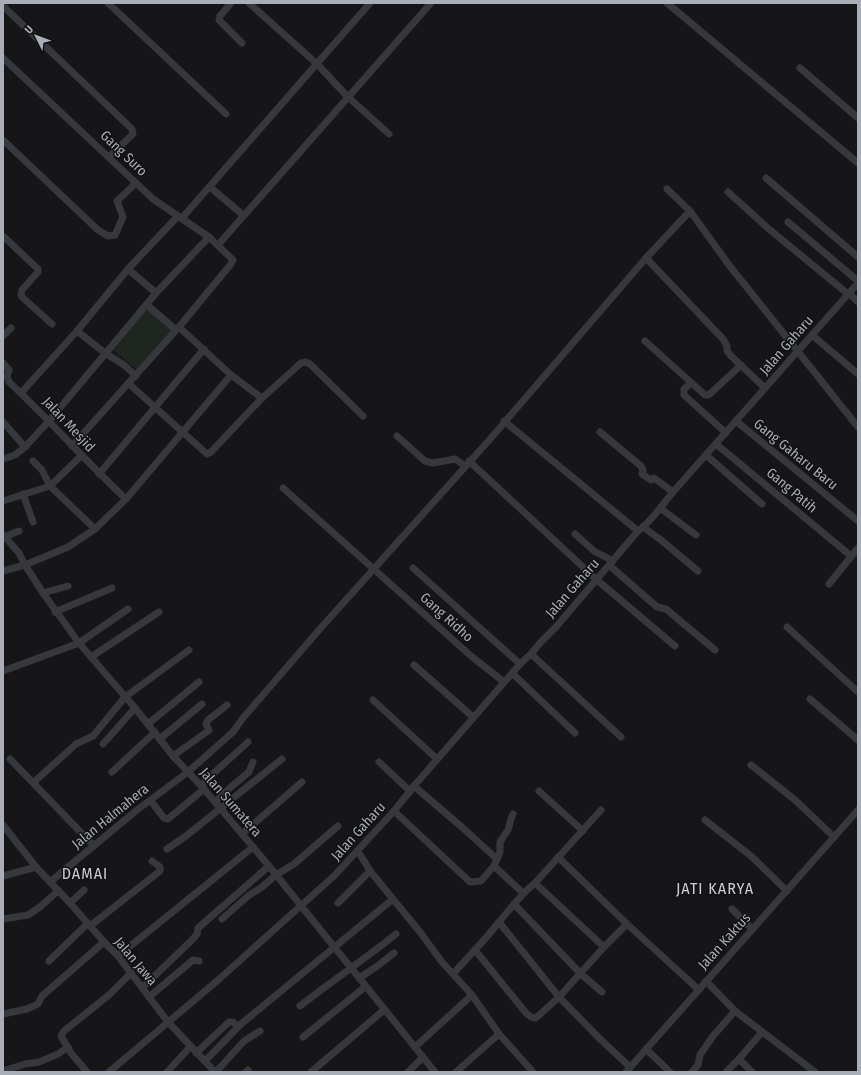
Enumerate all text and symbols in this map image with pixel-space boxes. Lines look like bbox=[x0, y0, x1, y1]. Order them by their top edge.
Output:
north arrow bbox=[16, 16, 56, 56]
text: U bbox=[22, 23, 36, 36]
street label: Gang Suro bbox=[97, 127, 151, 180]
street label: Jalan Gaharu bbox=[756, 312, 817, 378]
street label: Jalan Mesjid bbox=[39, 393, 98, 455]
street label: Gang Gaharu Baru bbox=[750, 415, 841, 494]
street label: Gang Patih bbox=[763, 464, 821, 517]
street label: Jalan Gaharu bbox=[542, 555, 603, 621]
street label: Gang Ridho bbox=[417, 589, 477, 646]
street label: Jalan Sumatera bbox=[196, 764, 265, 841]
street label: Jalan Halmahera bbox=[69, 780, 152, 853]
street label: Jalan Gaharu bbox=[328, 799, 389, 864]
district label: DAMAI bbox=[62, 864, 108, 883]
district label: JATI KARYA bbox=[676, 879, 754, 898]
street label: Jalan Kaktus bbox=[695, 910, 754, 973]
street label: Jalan Jawa bbox=[110, 934, 161, 989]

